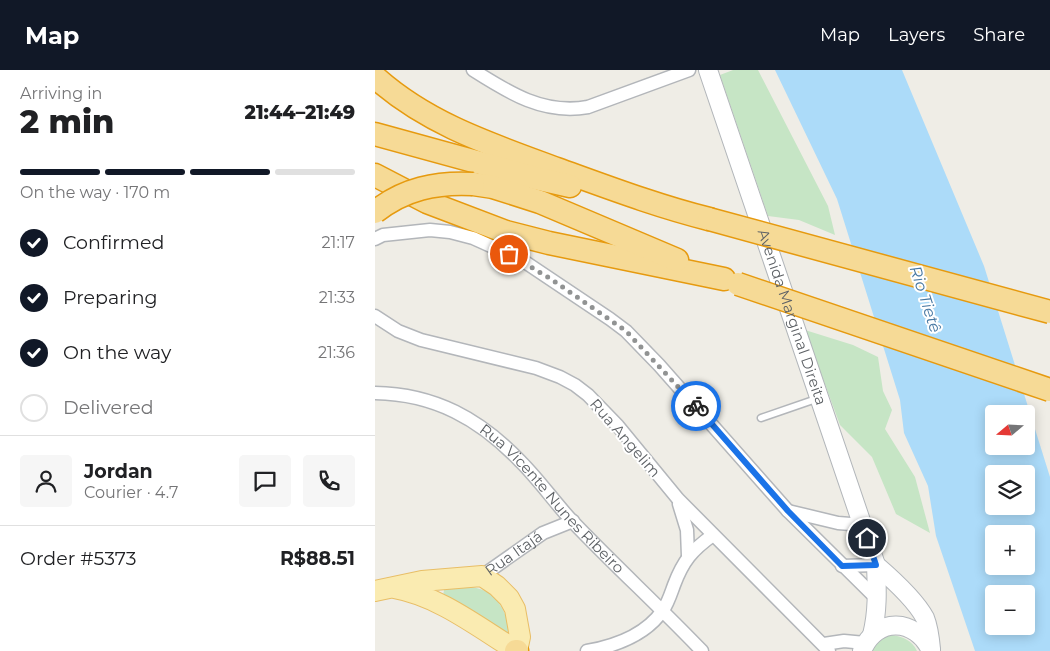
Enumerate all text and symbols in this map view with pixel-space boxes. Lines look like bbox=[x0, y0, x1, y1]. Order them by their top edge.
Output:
text: Map bbox=[25, 21, 79, 50]
text: Map bbox=[820, 24, 860, 46]
text: Layers bbox=[888, 24, 945, 46]
text: Share bbox=[973, 24, 1025, 46]
text: Arriving in bbox=[20, 84, 102, 103]
text: 21:44–21:49 bbox=[245, 101, 355, 124]
text: 2 min bbox=[20, 102, 114, 141]
text: On the way · 170 m bbox=[20, 183, 170, 202]
street label: Avenida Marginal Direita bbox=[754, 226, 831, 408]
icon: check bbox=[20, 229, 48, 257]
text: Confirmed bbox=[63, 231, 164, 254]
text: 21:17 bbox=[322, 233, 355, 252]
pin bbox=[488, 233, 530, 275]
icon: bag bbox=[495, 240, 523, 268]
water label: Rio Tietê bbox=[906, 263, 945, 335]
icon: check bbox=[20, 284, 48, 312]
text: Preparing bbox=[63, 286, 158, 309]
text: 21:33 bbox=[319, 288, 355, 307]
icon: check bbox=[20, 339, 48, 367]
text: On the way bbox=[63, 341, 171, 364]
text: 21:36 bbox=[318, 343, 355, 362]
courier bbox=[671, 381, 721, 431]
icon: bike bbox=[682, 392, 710, 420]
street label: Rua Angelim bbox=[586, 394, 665, 481]
text: Delivered bbox=[63, 396, 154, 419]
north arrow bbox=[985, 405, 1035, 455]
map controls bbox=[985, 405, 1035, 635]
street label: Rua Vicente Nunes Ribeiro bbox=[476, 419, 628, 577]
button: person bbox=[20, 455, 72, 507]
button: chat bbox=[239, 455, 291, 507]
button: phone bbox=[303, 455, 355, 507]
text: Jordan bbox=[84, 460, 153, 483]
button: layers bbox=[985, 465, 1035, 515]
text: Courier · 4.7 bbox=[84, 483, 178, 502]
pin bbox=[846, 517, 888, 559]
icon: home bbox=[853, 524, 881, 552]
button: + bbox=[985, 525, 1035, 575]
street label: Rua Itajá bbox=[481, 526, 546, 580]
text: Order #5373 bbox=[20, 547, 136, 570]
text: R$88.51 bbox=[280, 547, 355, 570]
button: − bbox=[985, 585, 1035, 635]

